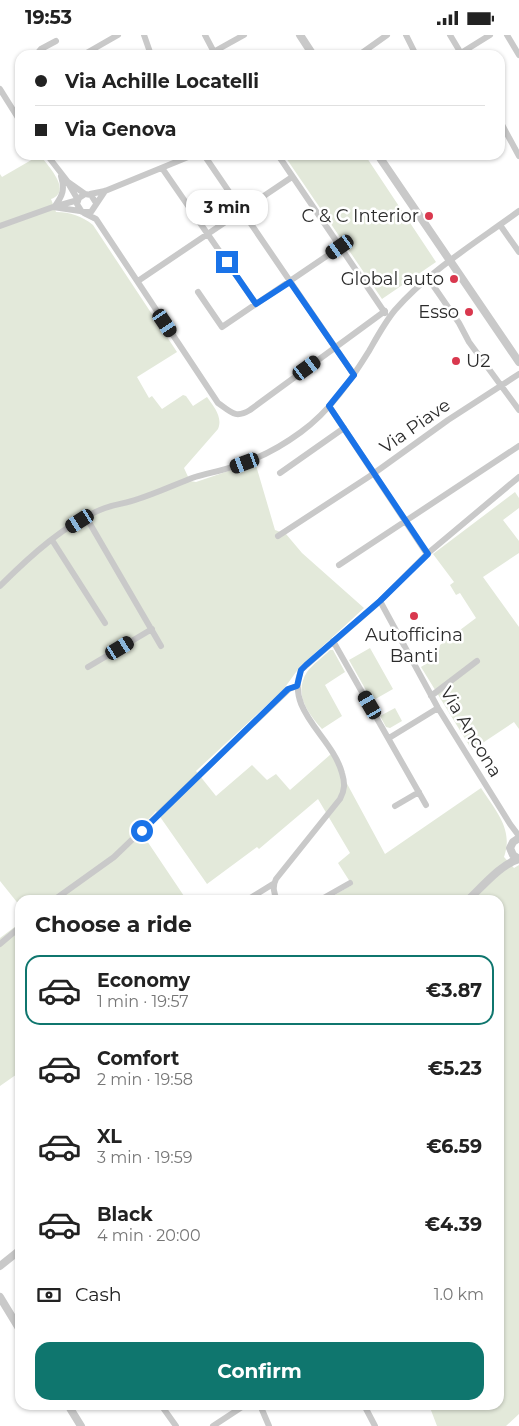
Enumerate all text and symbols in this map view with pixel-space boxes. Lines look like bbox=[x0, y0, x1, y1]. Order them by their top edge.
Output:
text: 19:53 bbox=[25, 6, 72, 29]
text: Via Achille Locatelli bbox=[65, 70, 259, 93]
text: Via Genova bbox=[65, 118, 177, 141]
callout: 3 min bbox=[186, 189, 268, 225]
text: 3 min bbox=[204, 198, 250, 217]
place label: C & C Interior bbox=[301, 205, 419, 227]
marker: C & C Interior bbox=[423, 210, 435, 222]
car bbox=[323, 232, 356, 262]
route end bbox=[216, 251, 238, 273]
place label: Global auto bbox=[341, 268, 444, 290]
marker: Global auto bbox=[448, 273, 460, 285]
place label: Esso bbox=[418, 301, 459, 323]
car bbox=[150, 306, 179, 340]
marker: Esso bbox=[463, 306, 475, 318]
place label: U2 bbox=[466, 350, 490, 372]
car bbox=[290, 353, 323, 383]
marker: U2 bbox=[450, 355, 462, 367]
street label: Via Piave bbox=[376, 394, 455, 458]
car bbox=[228, 451, 261, 475]
car bbox=[63, 507, 96, 535]
marker: Autofficina Banti bbox=[408, 610, 420, 622]
place label: Autofficina Banti bbox=[365, 624, 463, 667]
car bbox=[103, 634, 136, 662]
street label: Via Ancona bbox=[435, 683, 507, 781]
car bbox=[356, 688, 383, 722]
route start bbox=[131, 820, 153, 842]
text: Choose a ride bbox=[35, 911, 192, 938]
icon: car bbox=[37, 968, 82, 1013]
text: Economy bbox=[97, 969, 190, 992]
text: €3.87 bbox=[426, 979, 482, 1002]
text: 1 min · 19:57 bbox=[97, 992, 189, 1011]
icon: car bbox=[37, 1046, 82, 1091]
text: Comfort bbox=[97, 1047, 179, 1070]
text: €5.23 bbox=[428, 1057, 482, 1080]
text: 2 min · 19:58 bbox=[97, 1070, 193, 1089]
icon: car bbox=[37, 1124, 82, 1169]
text: XL bbox=[97, 1125, 122, 1148]
text: €6.59 bbox=[426, 1135, 482, 1158]
text: 3 min · 19:59 bbox=[97, 1148, 192, 1167]
icon: car bbox=[37, 1202, 82, 1247]
text: Black bbox=[97, 1203, 153, 1226]
text: €4.39 bbox=[425, 1213, 482, 1236]
text: 4 min · 20:00 bbox=[97, 1226, 201, 1245]
icon: cash bbox=[35, 1281, 63, 1309]
text: Cash bbox=[75, 1283, 122, 1306]
text: 1.0 km bbox=[434, 1285, 484, 1304]
button: Confirm bbox=[35, 1342, 484, 1400]

